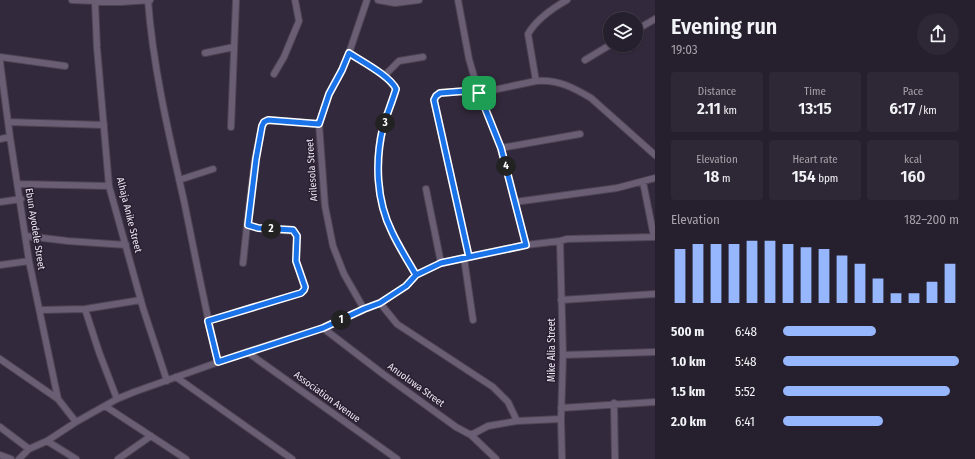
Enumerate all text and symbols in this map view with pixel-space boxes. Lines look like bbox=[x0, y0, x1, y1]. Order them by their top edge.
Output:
map controls bbox=[603, 12, 643, 52]
button: layers bbox=[603, 12, 643, 52]
text: Evening run bbox=[671, 13, 777, 40]
button: share bbox=[917, 13, 959, 55]
text: 19:03 bbox=[671, 42, 698, 57]
pin bbox=[462, 76, 496, 110]
icon: arrive bbox=[468, 82, 490, 104]
text: Distance bbox=[698, 85, 736, 98]
text: Time bbox=[804, 85, 826, 98]
text: Pace bbox=[903, 85, 923, 98]
text: 2.11 bbox=[697, 98, 721, 119]
text: 13:15 bbox=[798, 98, 832, 119]
text: 6:17 bbox=[889, 98, 915, 119]
text: km bbox=[721, 104, 737, 117]
text: /km bbox=[915, 104, 937, 117]
pin: 3 bbox=[375, 113, 395, 133]
text: 3 bbox=[382, 116, 388, 129]
street label: Arilesola Street bbox=[304, 138, 320, 202]
text: Elevation bbox=[696, 153, 738, 166]
text: Heart rate bbox=[792, 153, 838, 166]
text: kcal bbox=[904, 153, 922, 166]
pin: 4 bbox=[496, 156, 516, 176]
text: 4 bbox=[503, 159, 509, 172]
text: 18 bbox=[704, 166, 719, 187]
text: 154 bbox=[792, 166, 816, 187]
text: 160 bbox=[900, 166, 926, 187]
text: m bbox=[719, 172, 731, 185]
text: bpm bbox=[816, 172, 838, 185]
street label: Alhaja Anike Street bbox=[114, 176, 144, 255]
street label: Ebun Ayodele Street bbox=[23, 187, 47, 271]
text: Elevation bbox=[671, 212, 720, 227]
text: 182–200 m bbox=[904, 212, 959, 227]
pin: 2 bbox=[261, 219, 281, 239]
text: 2 bbox=[268, 222, 274, 235]
pin: 1 bbox=[331, 310, 351, 330]
text: 1 bbox=[339, 313, 343, 326]
street label: Mike Alia Street bbox=[546, 317, 558, 382]
text: 500 m bbox=[671, 324, 704, 339]
text: 6:48 bbox=[735, 324, 757, 339]
text: 1.0 km bbox=[671, 354, 706, 369]
text: 5:48 bbox=[735, 354, 756, 369]
street label: Anuoluwa Street bbox=[385, 360, 447, 410]
street label: Association Avenue bbox=[291, 369, 363, 425]
text: 1.5 km bbox=[671, 384, 705, 399]
text: 5:52 bbox=[735, 384, 755, 399]
text: 2.0 km bbox=[671, 414, 706, 429]
text: 6:41 bbox=[735, 414, 755, 429]

